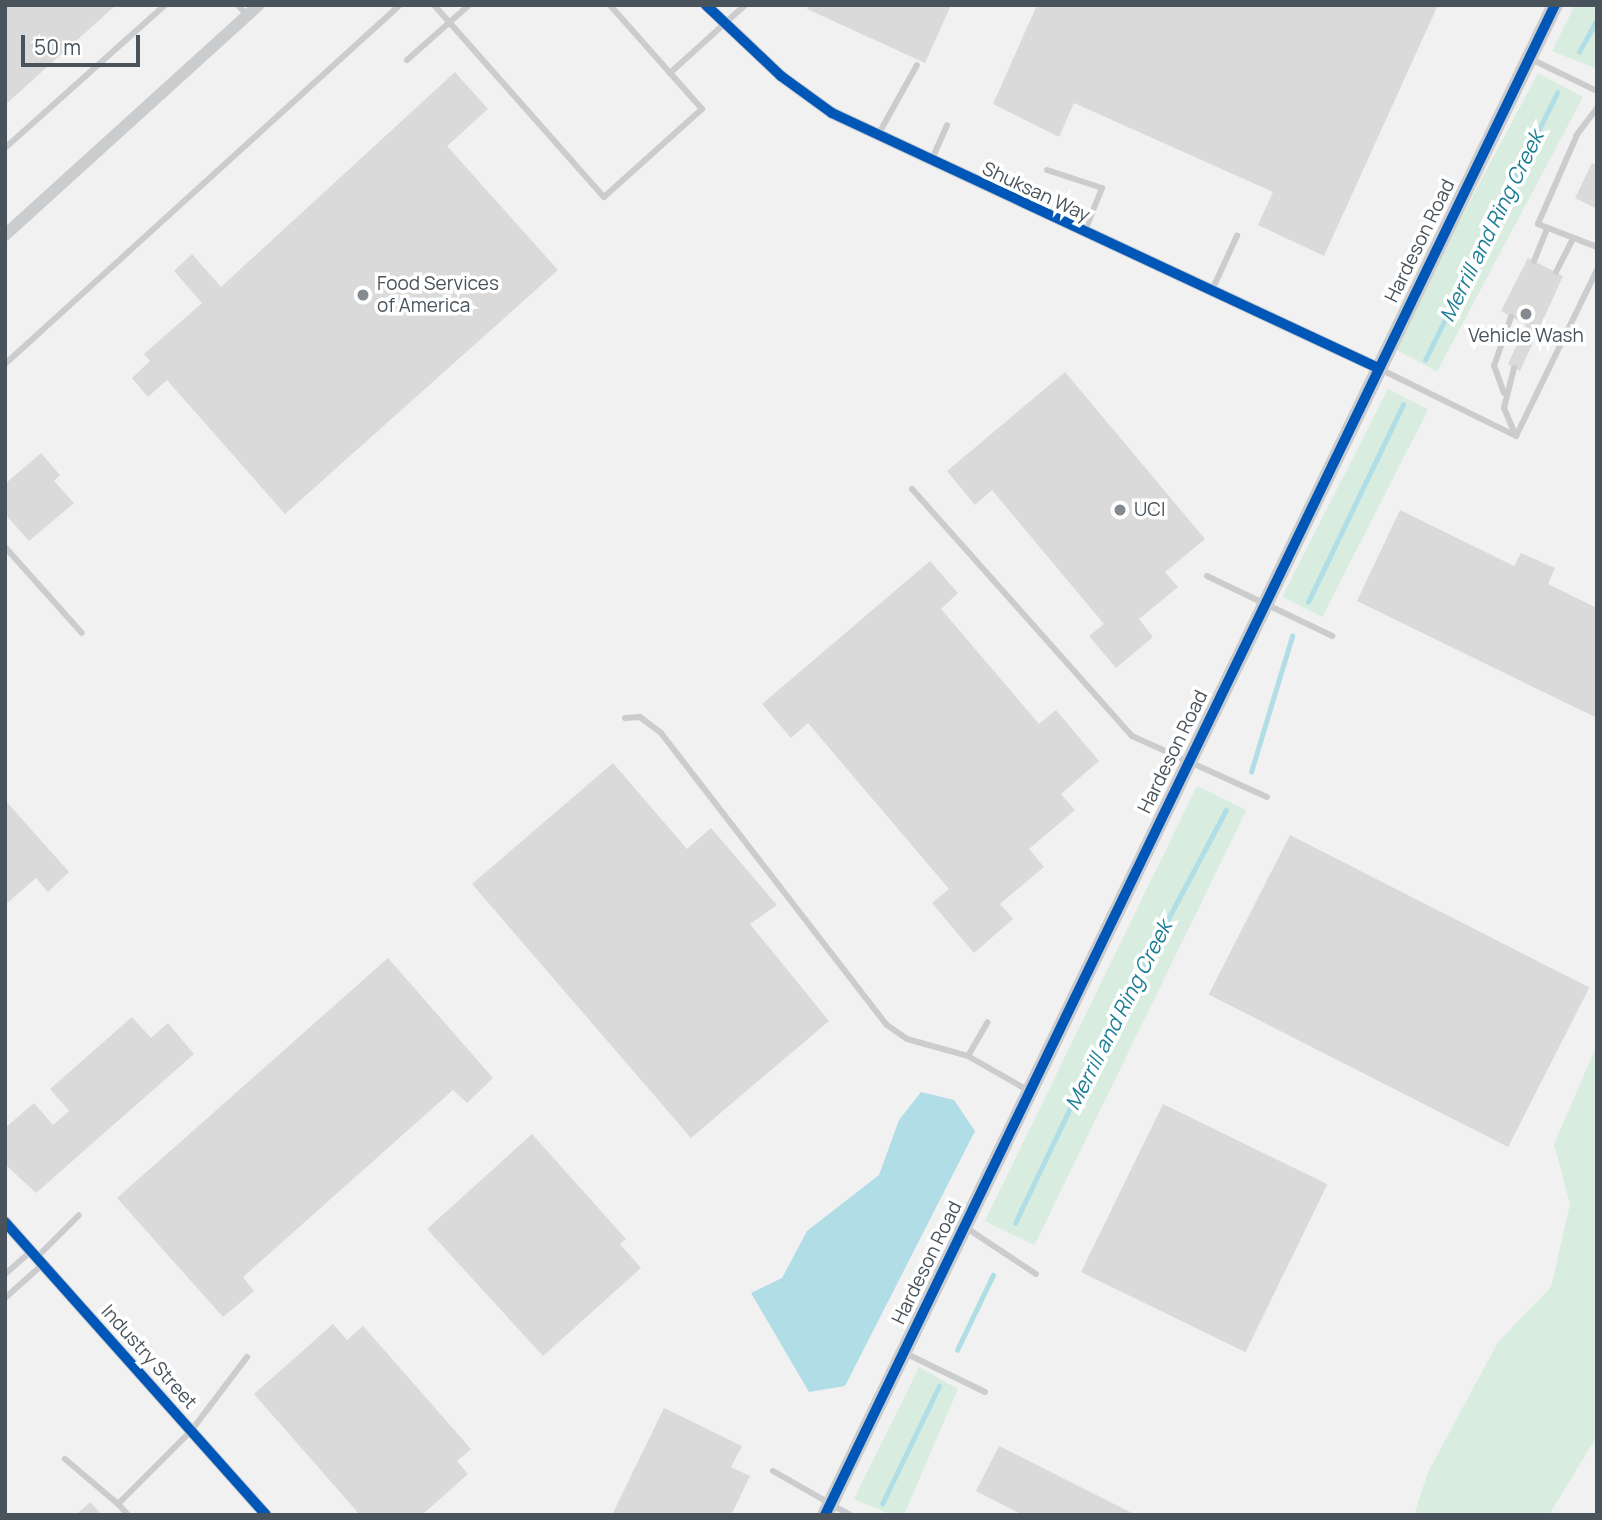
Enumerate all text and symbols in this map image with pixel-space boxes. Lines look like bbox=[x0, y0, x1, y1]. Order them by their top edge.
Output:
scale bar bbox=[24, 21, 144, 65]
text: 50 m bbox=[34, 33, 81, 61]
water label: Merrill and Ring Creek bbox=[1434, 126, 1548, 326]
street label: Shuksan Way bbox=[979, 157, 1093, 227]
street label: Hardeson Road bbox=[1380, 176, 1460, 306]
place label: Food Services of America bbox=[377, 273, 499, 317]
marker: Food Services of America bbox=[355, 287, 371, 303]
marker: Vehicle Wash bbox=[1518, 306, 1534, 322]
place label: Vehicle Wash bbox=[1468, 325, 1584, 347]
place label: UCI bbox=[1134, 499, 1165, 521]
marker: UCI bbox=[1112, 502, 1128, 518]
street label: Hardeson Road bbox=[1133, 687, 1213, 817]
water label: Merrill and Ring Creek bbox=[1059, 916, 1177, 1114]
street label: Hardeson Road bbox=[887, 1198, 967, 1328]
street label: Industry Street bbox=[96, 1300, 202, 1414]

